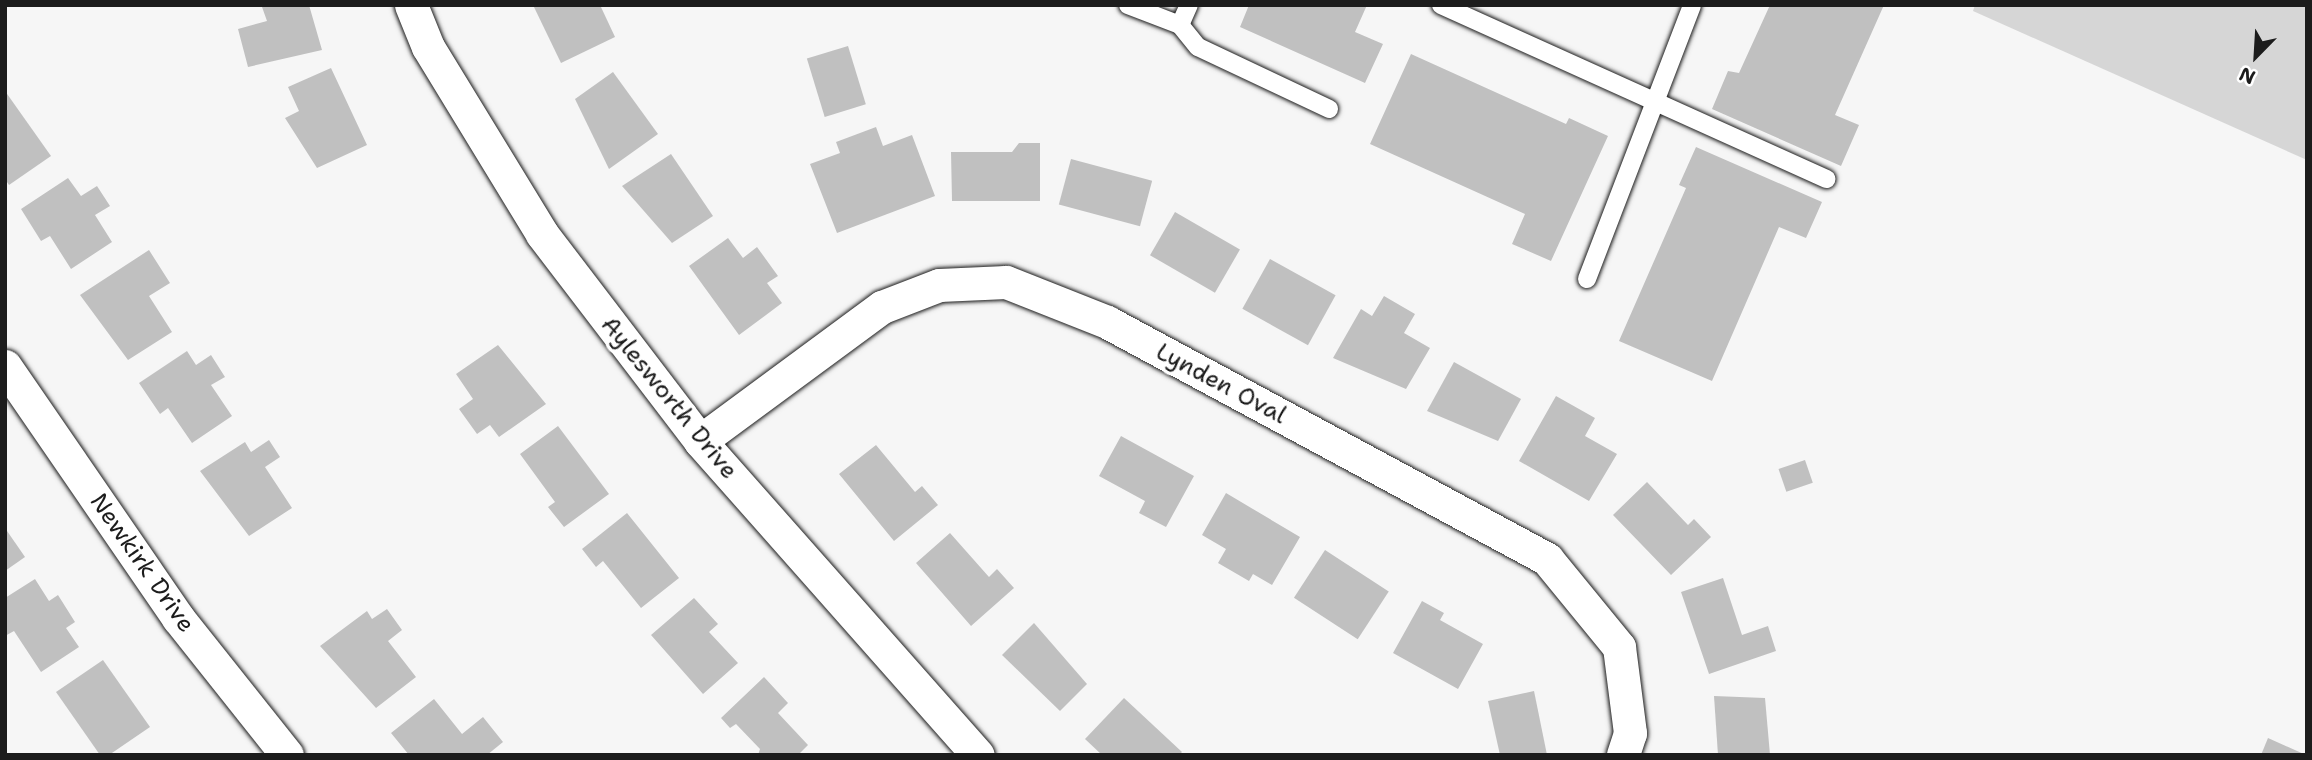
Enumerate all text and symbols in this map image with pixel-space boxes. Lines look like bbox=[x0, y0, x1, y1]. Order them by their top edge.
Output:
north arrow bbox=[2221, 21, 2291, 91]
text: N bbox=[2235, 61, 2259, 90]
street label: Aylesworth Drive bbox=[595, 311, 743, 485]
street label: Lynden Oval bbox=[1151, 338, 1291, 430]
street label: Newkirk Drive bbox=[84, 488, 200, 638]

